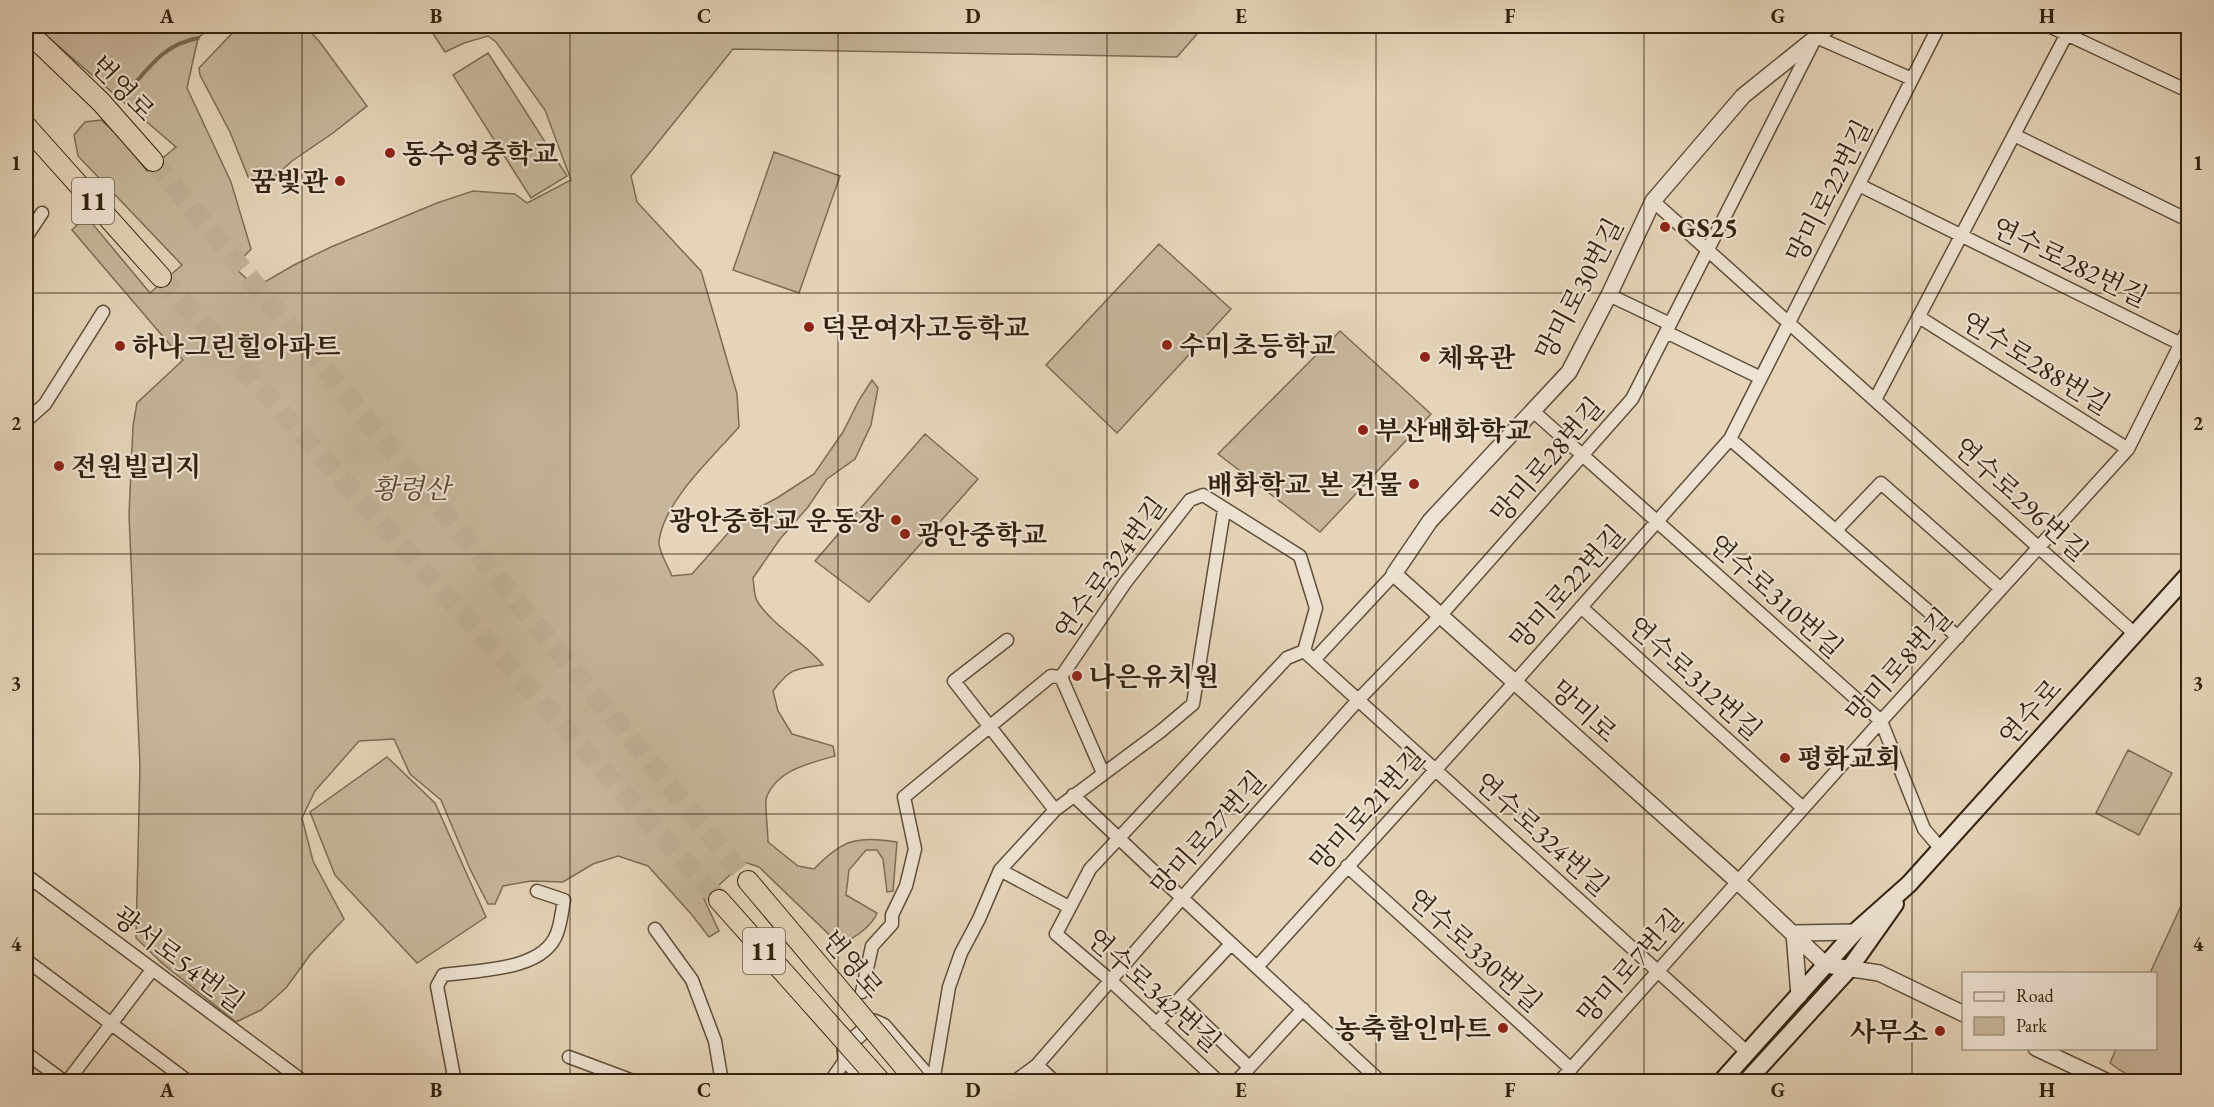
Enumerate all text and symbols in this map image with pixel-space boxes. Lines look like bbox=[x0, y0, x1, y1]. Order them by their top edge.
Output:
text: A bbox=[159, 3, 175, 29]
text: B bbox=[430, 3, 442, 29]
text: C bbox=[697, 3, 711, 29]
text: D bbox=[965, 3, 981, 29]
text: E bbox=[1235, 3, 1247, 29]
text: F bbox=[1505, 3, 1516, 29]
text: G bbox=[1771, 3, 1785, 29]
text: H bbox=[2039, 3, 2055, 29]
street label: 번영로 bbox=[83, 48, 163, 128]
street label: 망미로22번길 bbox=[1778, 113, 1880, 269]
place label: 동수영중학교 bbox=[402, 136, 559, 171]
marker: 동수영중학교 bbox=[383, 146, 397, 160]
text: 1 bbox=[11, 150, 21, 176]
text: 1 bbox=[2193, 150, 2203, 176]
place label: 꿈빛관 bbox=[250, 164, 329, 199]
marker: 꿈빛관 bbox=[333, 174, 347, 188]
road number: 11 bbox=[72, 178, 114, 224]
street label: 연수로282번길 bbox=[1986, 209, 2154, 315]
place label: GS25 bbox=[1677, 210, 1738, 245]
street label: 망미로30번길 bbox=[1527, 212, 1631, 366]
marker: GS25 bbox=[1658, 220, 1672, 234]
street label: 연수로288번길 bbox=[1955, 303, 2117, 423]
place label: 덕문여자고등학교 bbox=[821, 310, 1030, 345]
marker: 덕문여자고등학교 bbox=[802, 320, 816, 334]
place label: 수미초등학교 bbox=[1179, 328, 1336, 363]
place label: 하나그린힐아파트 bbox=[132, 329, 341, 364]
marker: 수미초등학교 bbox=[1160, 338, 1174, 352]
marker: 하나그린힐아파트 bbox=[113, 339, 127, 353]
place label: 체육관 bbox=[1437, 340, 1516, 375]
marker: 체육관 bbox=[1418, 350, 1432, 364]
street label: 망미로28번길 bbox=[1483, 390, 1611, 530]
text: 2 bbox=[11, 410, 22, 436]
text: 2 bbox=[2193, 410, 2204, 436]
place label: 부산배화학교 bbox=[1375, 413, 1532, 448]
marker: 부산배화학교 bbox=[1356, 423, 1370, 437]
street label: 연수로296번길 bbox=[1946, 429, 2096, 569]
place label: 전원빌리지 bbox=[71, 449, 201, 484]
marker: 전원빌리지 bbox=[52, 459, 66, 473]
place label: 배화학교 본 건물 bbox=[1207, 467, 1402, 502]
park label: 황령산 bbox=[372, 471, 454, 506]
marker: 배화학교 본 건물 bbox=[1407, 477, 1421, 491]
street label: 연수로324번길 bbox=[1046, 489, 1174, 647]
place label: 광안중학교 운동장 bbox=[669, 503, 884, 538]
marker: 광안중학교 운동장 bbox=[889, 513, 903, 527]
place label: 광안중학교 bbox=[917, 517, 1047, 552]
street label: 망미로22번길 bbox=[1502, 517, 1632, 657]
street label: 연수로310번길 bbox=[1701, 526, 1851, 666]
marker: 광안중학교 bbox=[898, 527, 912, 541]
street label: 망미로8번길 bbox=[1838, 600, 1960, 730]
street label: 연수로312번길 bbox=[1620, 608, 1770, 748]
place label: 나은유치원 bbox=[1089, 659, 1219, 694]
marker: 나은유치원 bbox=[1070, 669, 1084, 683]
text: 3 bbox=[11, 670, 21, 696]
text: 3 bbox=[2193, 670, 2203, 696]
street label: 연수로 bbox=[1991, 671, 2069, 753]
street label: 망미로 bbox=[1543, 672, 1625, 750]
street label: 망미로21번길 bbox=[1302, 739, 1432, 879]
place label: 평화교회 bbox=[1797, 741, 1901, 776]
marker: 평화교회 bbox=[1778, 751, 1792, 765]
street label: 망미로27번길 bbox=[1143, 763, 1273, 903]
street label: 연수로324번길 bbox=[1467, 764, 1617, 904]
street label: 연수로330번길 bbox=[1400, 880, 1550, 1020]
street label: 광서로54번길 bbox=[106, 898, 252, 1020]
street label: 망미로7번길 bbox=[1569, 901, 1691, 1031]
street label: 연수로342번길 bbox=[1079, 920, 1229, 1060]
street label: 번영로 bbox=[814, 923, 892, 1005]
road number: 11 bbox=[743, 928, 785, 974]
text: 4 bbox=[11, 931, 22, 957]
text: 4 bbox=[2193, 931, 2204, 957]
legend bbox=[1962, 972, 2157, 1050]
text: Road bbox=[2016, 984, 2055, 1007]
place label: 농축할인마트 bbox=[1335, 1011, 1491, 1046]
place label: 사무소 bbox=[1850, 1014, 1928, 1049]
text: Park bbox=[2016, 1014, 2047, 1037]
marker: 농축할인마트 bbox=[1496, 1021, 1510, 1035]
marker: 사무소 bbox=[1933, 1024, 1947, 1038]
text: A bbox=[159, 1077, 175, 1103]
text: B bbox=[430, 1077, 442, 1103]
text: C bbox=[697, 1077, 711, 1103]
text: D bbox=[965, 1077, 981, 1103]
text: E bbox=[1235, 1077, 1247, 1103]
text: F bbox=[1505, 1077, 1516, 1103]
text: G bbox=[1771, 1077, 1785, 1103]
text: H bbox=[2039, 1077, 2055, 1103]

